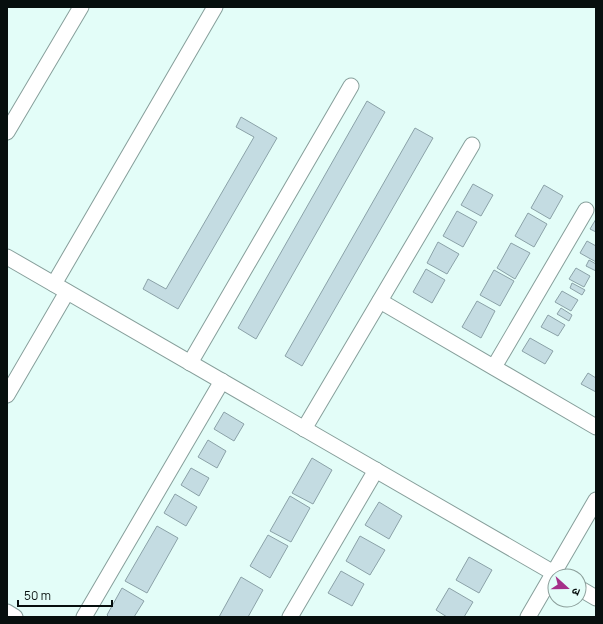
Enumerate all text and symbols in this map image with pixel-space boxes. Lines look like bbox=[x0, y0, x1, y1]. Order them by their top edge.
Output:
north arrow bbox=[547, 568, 587, 608]
scale bar bbox=[18, 582, 112, 608]
text: उ bbox=[568, 586, 585, 598]
text: 50 m bbox=[24, 587, 51, 604]

